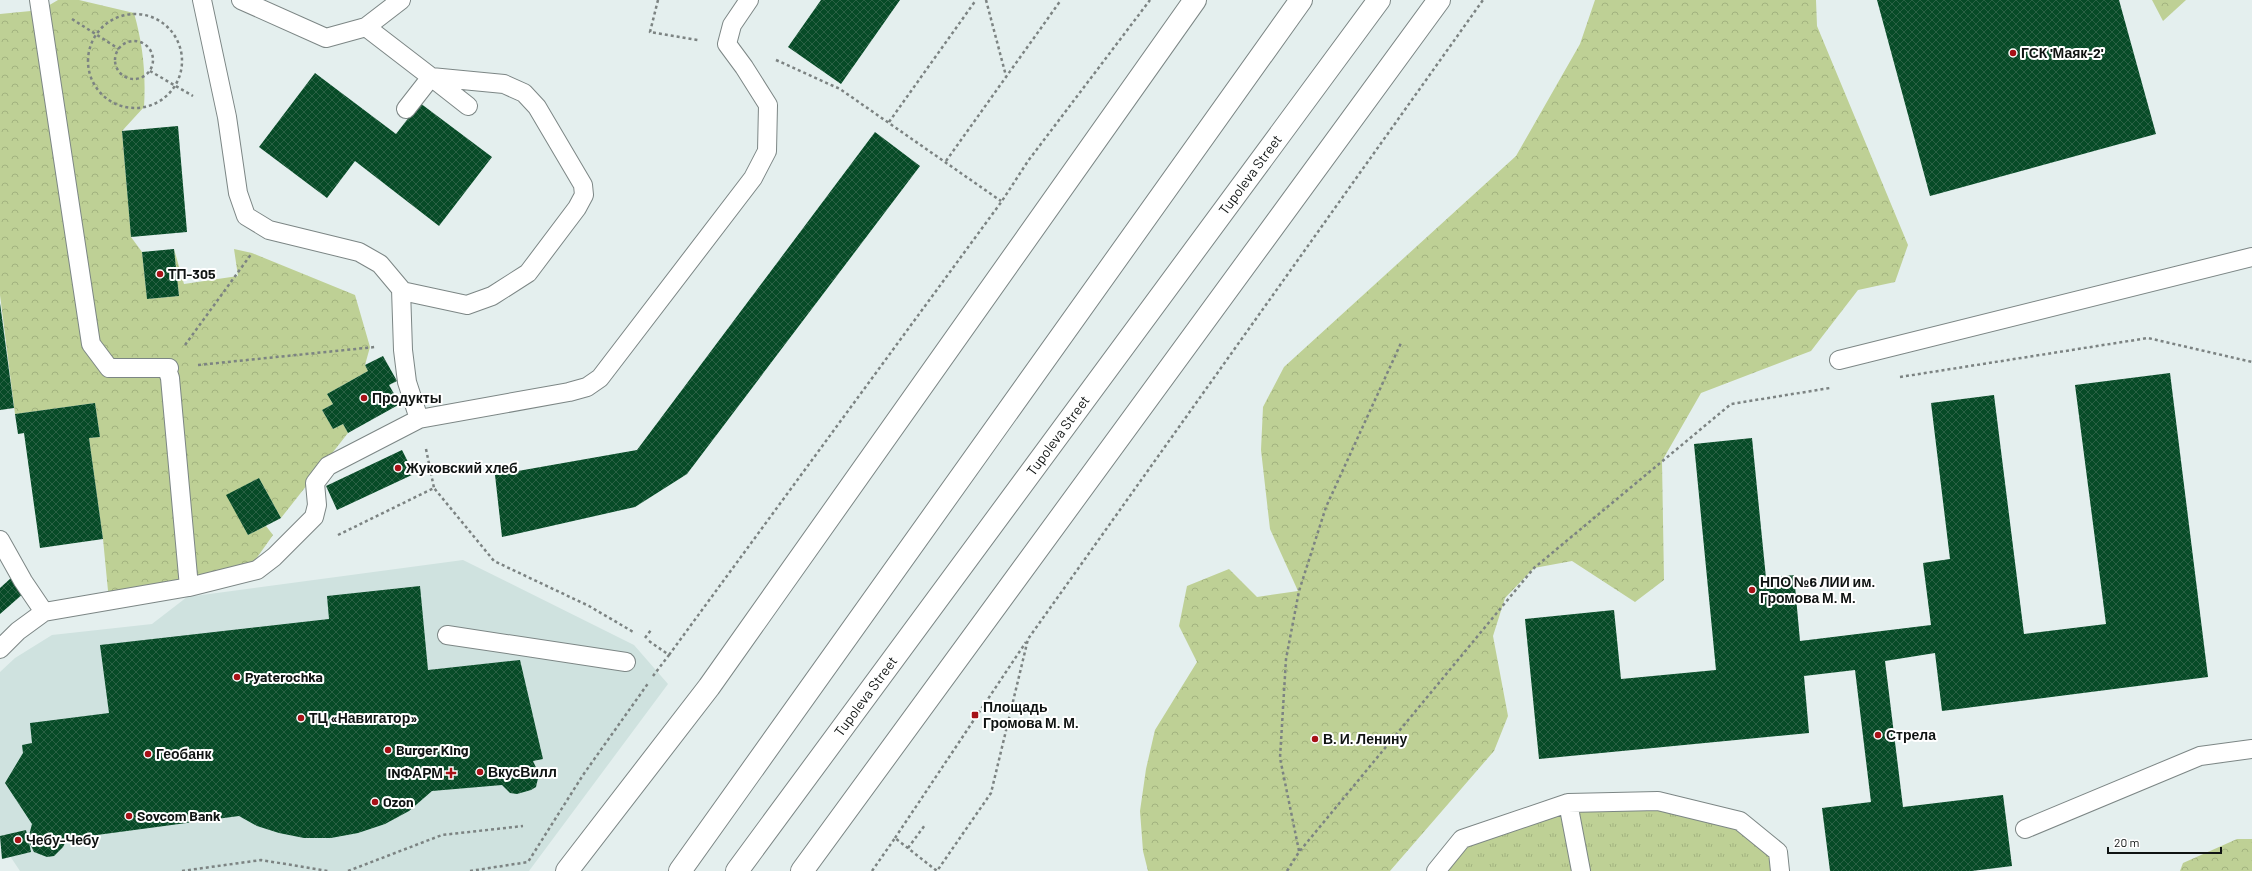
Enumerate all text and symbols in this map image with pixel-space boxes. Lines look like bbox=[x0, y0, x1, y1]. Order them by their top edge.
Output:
place label: ГСК 'Маяк-2' bbox=[2021, 44, 2104, 61]
marker: ГСК 'Маяк-2' bbox=[2008, 48, 2018, 58]
street label: Tupoleva Street bbox=[1215, 131, 1285, 218]
place label: ТП-305 bbox=[168, 265, 216, 282]
marker: ТП-305 bbox=[155, 269, 165, 279]
place label: Продукты bbox=[372, 389, 442, 406]
street label: Tupoleva Street bbox=[1022, 392, 1093, 479]
marker: Продукты bbox=[359, 393, 369, 403]
place label: Жуковский хлеб bbox=[405, 459, 518, 476]
marker: Жуковский хлеб bbox=[393, 463, 403, 473]
place label: НПО №6 ЛИИ им. Громова М. М. bbox=[1760, 573, 1875, 606]
marker: НПО №6 ЛИИ им. Громова М. М. bbox=[1747, 585, 1757, 595]
street label: Tupoleva Street bbox=[830, 653, 901, 739]
place label: Pyaterochka bbox=[245, 668, 323, 685]
marker: Pyaterochka bbox=[232, 672, 242, 682]
place label: Площадь Громова М. М. bbox=[983, 698, 1079, 731]
place label: ТЦ «Навигатор» bbox=[309, 709, 417, 726]
marker: Площадь Громова М. М. bbox=[970, 710, 980, 720]
marker: ТЦ «Навигатор» bbox=[296, 713, 306, 723]
place label: Стрела bbox=[1886, 726, 1936, 743]
place label: В. И. Ленину bbox=[1323, 730, 1407, 747]
marker: Стрела bbox=[1873, 730, 1883, 740]
marker: В. И. Ленину bbox=[1310, 734, 1320, 744]
place label: Burger King bbox=[396, 741, 469, 758]
place label: Геобанк bbox=[156, 745, 212, 762]
marker: Burger King bbox=[383, 745, 393, 755]
marker: Геобанк bbox=[143, 749, 153, 759]
place label: ВкусВилл bbox=[488, 763, 557, 780]
place label: INФАРМ bbox=[387, 764, 443, 781]
marker: ВкусВилл bbox=[475, 767, 485, 777]
marker: INФАРМ bbox=[446, 768, 456, 778]
place label: Ozon bbox=[383, 793, 414, 810]
marker: Ozon bbox=[370, 797, 380, 807]
place label: Sovcom Bank bbox=[137, 807, 221, 824]
marker: Sovcom Bank bbox=[124, 811, 134, 821]
scale bar bbox=[2108, 829, 2221, 855]
place label: Чебу-Чебу bbox=[26, 831, 99, 848]
marker: Чебу-Чебу bbox=[13, 835, 23, 845]
text: 20 m bbox=[2114, 835, 2140, 849]

